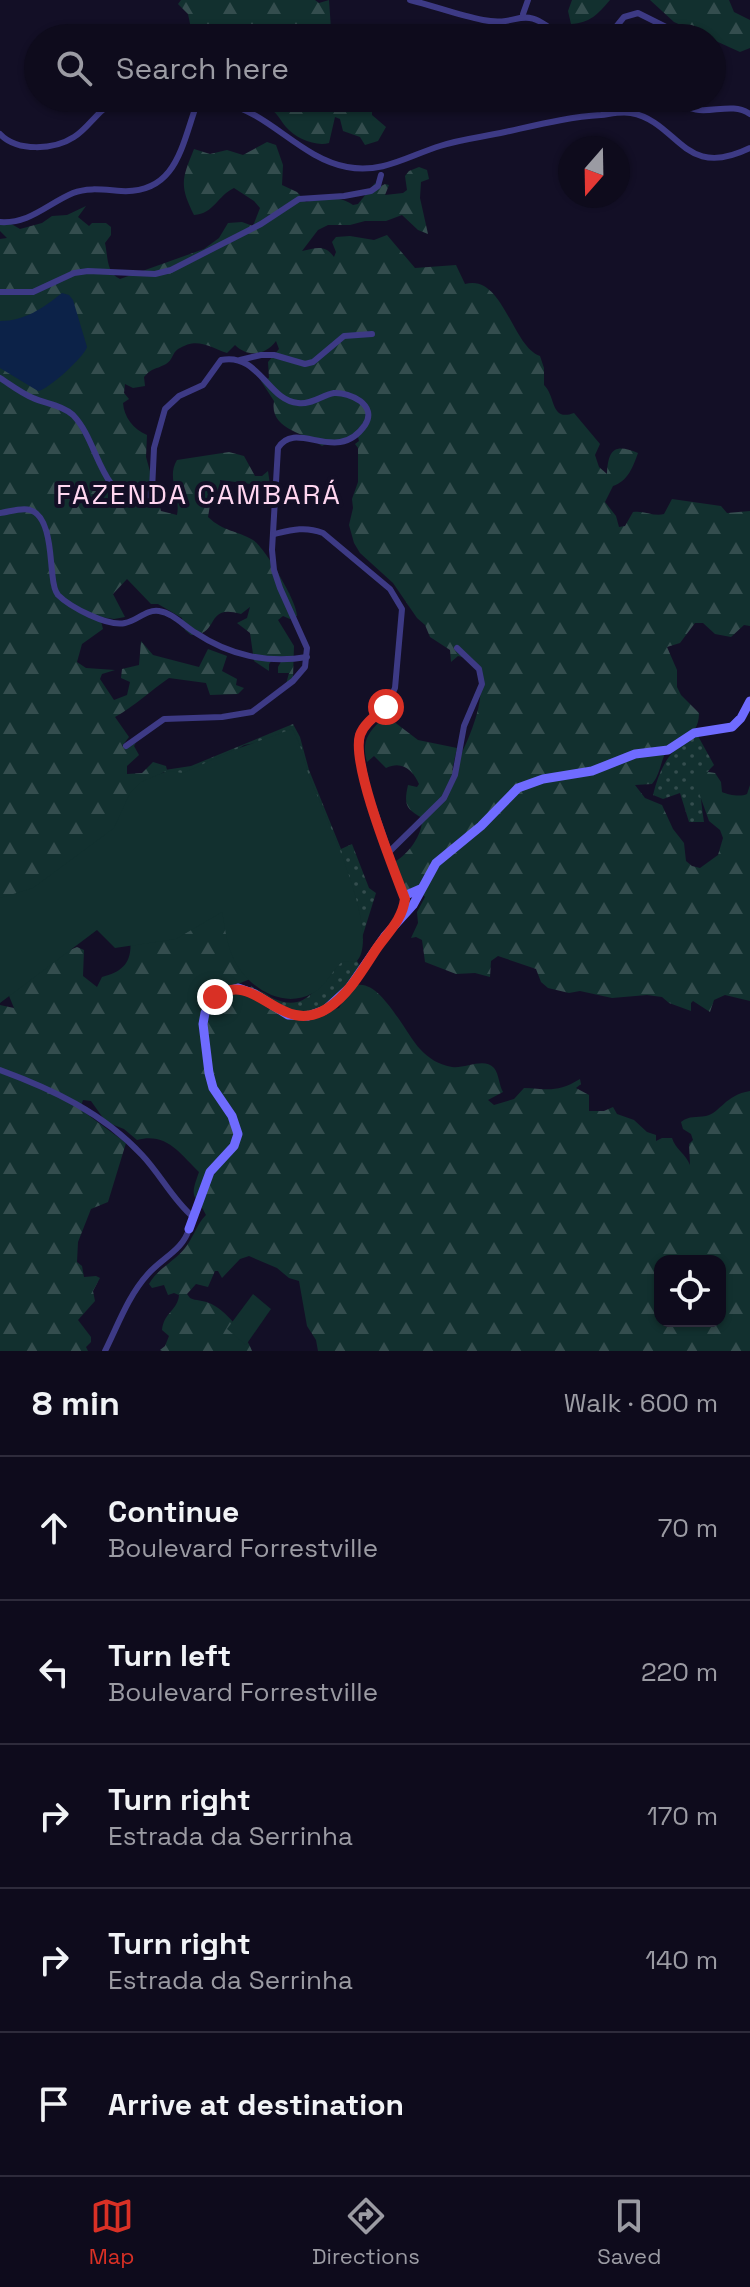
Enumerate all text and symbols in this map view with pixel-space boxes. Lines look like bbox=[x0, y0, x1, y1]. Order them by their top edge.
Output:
search box bbox=[24, 24, 726, 112]
icon: search bbox=[52, 46, 96, 90]
text: Search here bbox=[116, 49, 289, 88]
north arrow bbox=[558, 136, 630, 208]
district label: FAZENDA CAMBARÁ bbox=[56, 476, 342, 512]
route start bbox=[368, 689, 404, 725]
route end bbox=[197, 979, 233, 1015]
map controls bbox=[654, 1255, 726, 1327]
button: locate bbox=[654, 1255, 726, 1327]
text: 8 min bbox=[32, 1382, 120, 1425]
text: Walk · 600 m bbox=[564, 1386, 718, 1420]
text: Continue bbox=[108, 1492, 239, 1531]
icon: ahead bbox=[32, 1506, 76, 1550]
text: 70 m bbox=[658, 1511, 718, 1545]
text: Boulevard Forrestville bbox=[108, 1531, 378, 1565]
text: Turn left bbox=[108, 1636, 231, 1675]
icon: left bbox=[32, 1650, 76, 1694]
text: 220 m bbox=[641, 1655, 718, 1689]
text: Boulevard Forrestville bbox=[108, 1675, 378, 1709]
text: Turn right bbox=[108, 1780, 251, 1819]
icon: right bbox=[32, 1794, 76, 1838]
text: 170 m bbox=[647, 1799, 718, 1833]
text: Estrada da Serrinha bbox=[108, 1819, 353, 1853]
text: Turn right bbox=[108, 1924, 251, 1963]
icon: right bbox=[32, 1938, 76, 1982]
text: 140 m bbox=[645, 1943, 718, 1977]
text: Estrada da Serrinha bbox=[108, 1963, 353, 1997]
icon: arrive bbox=[32, 2082, 76, 2126]
text: Arrive at destination bbox=[108, 2085, 404, 2124]
tab: Map bbox=[89, 2194, 135, 2270]
tab: Directions bbox=[312, 2194, 420, 2270]
tab: Saved bbox=[597, 2194, 661, 2270]

